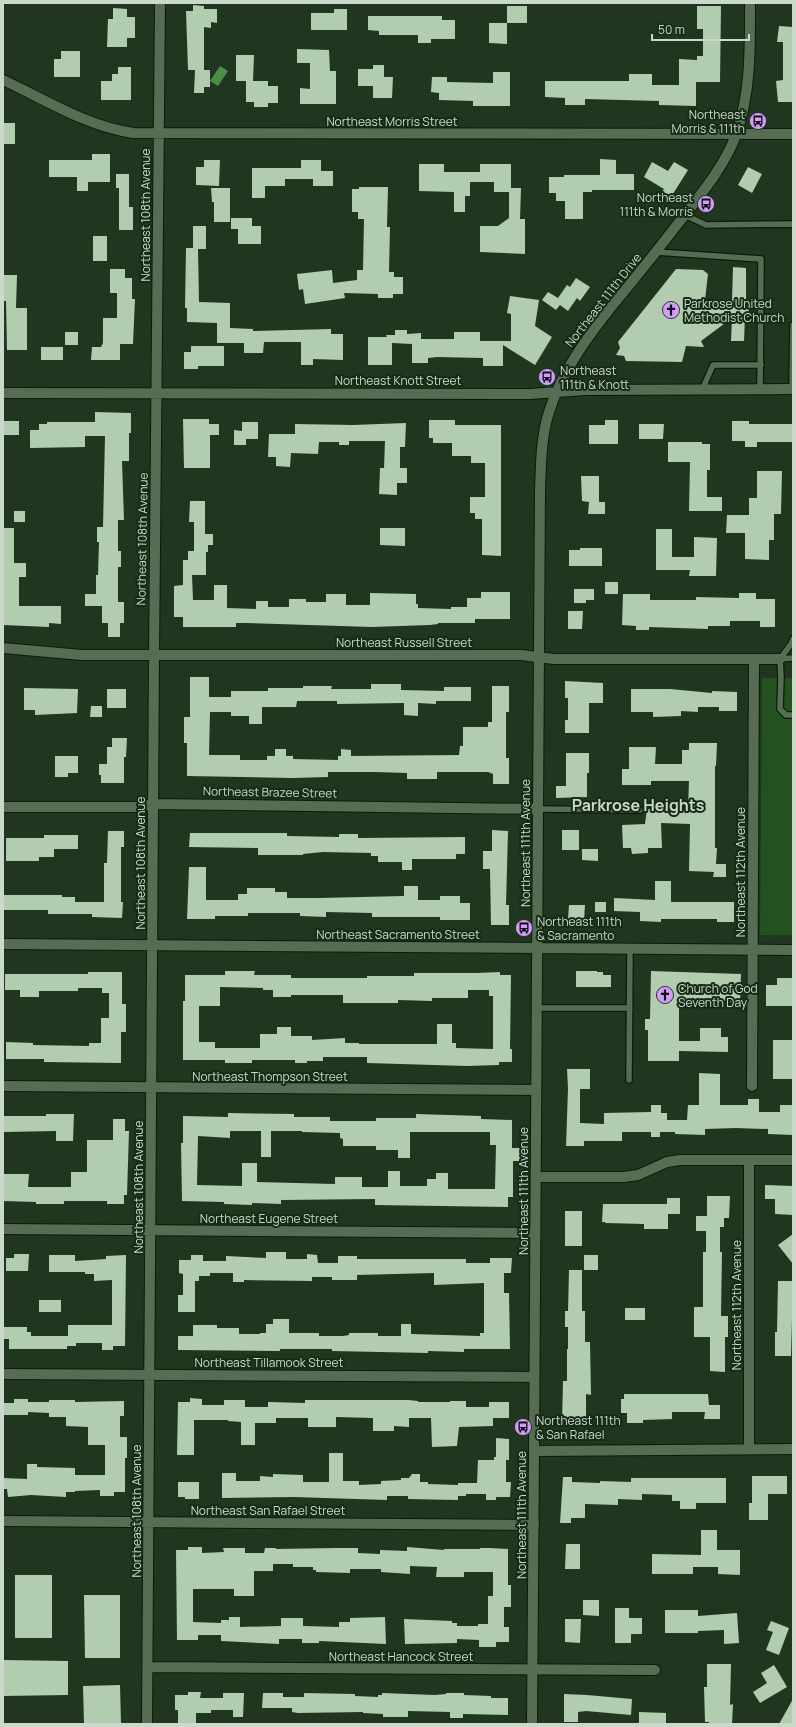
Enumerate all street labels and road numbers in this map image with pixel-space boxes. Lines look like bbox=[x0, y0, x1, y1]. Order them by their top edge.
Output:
street label: Northeast Morris Street bbox=[326, 113, 458, 130]
street label: Northeast 108th Avenue bbox=[137, 148, 154, 282]
street label: Northeast 111th Drive bbox=[561, 249, 645, 351]
street label: Northeast Knott Street bbox=[335, 372, 461, 389]
street label: Northeast 108th Avenue bbox=[132, 472, 152, 606]
street label: Northeast Russell Street bbox=[336, 634, 472, 651]
street label: Northeast 111th Avenue bbox=[517, 779, 534, 907]
street label: Northeast Brazee Street bbox=[203, 782, 337, 802]
street label: Northeast 108th Avenue bbox=[132, 796, 149, 930]
street label: Northeast 112th Avenue bbox=[732, 807, 749, 937]
street label: Northeast Sacramento Street bbox=[316, 926, 480, 943]
street label: Northeast Thompson Street bbox=[192, 1068, 348, 1085]
street label: Northeast 108th Avenue bbox=[130, 1120, 147, 1254]
street label: Northeast 111th Avenue bbox=[515, 1127, 532, 1255]
street label: Northeast Eugene Street bbox=[200, 1210, 338, 1227]
street label: Northeast 112th Avenue bbox=[728, 1240, 745, 1370]
street label: Northeast Tillamook Street bbox=[195, 1354, 344, 1371]
street label: Northeast 108th Avenue bbox=[128, 1444, 145, 1578]
street label: Northeast 111th Avenue bbox=[513, 1451, 530, 1579]
street label: Northeast San Rafael Street bbox=[191, 1502, 346, 1519]
street label: Northeast Hancock Street bbox=[329, 1648, 473, 1665]

